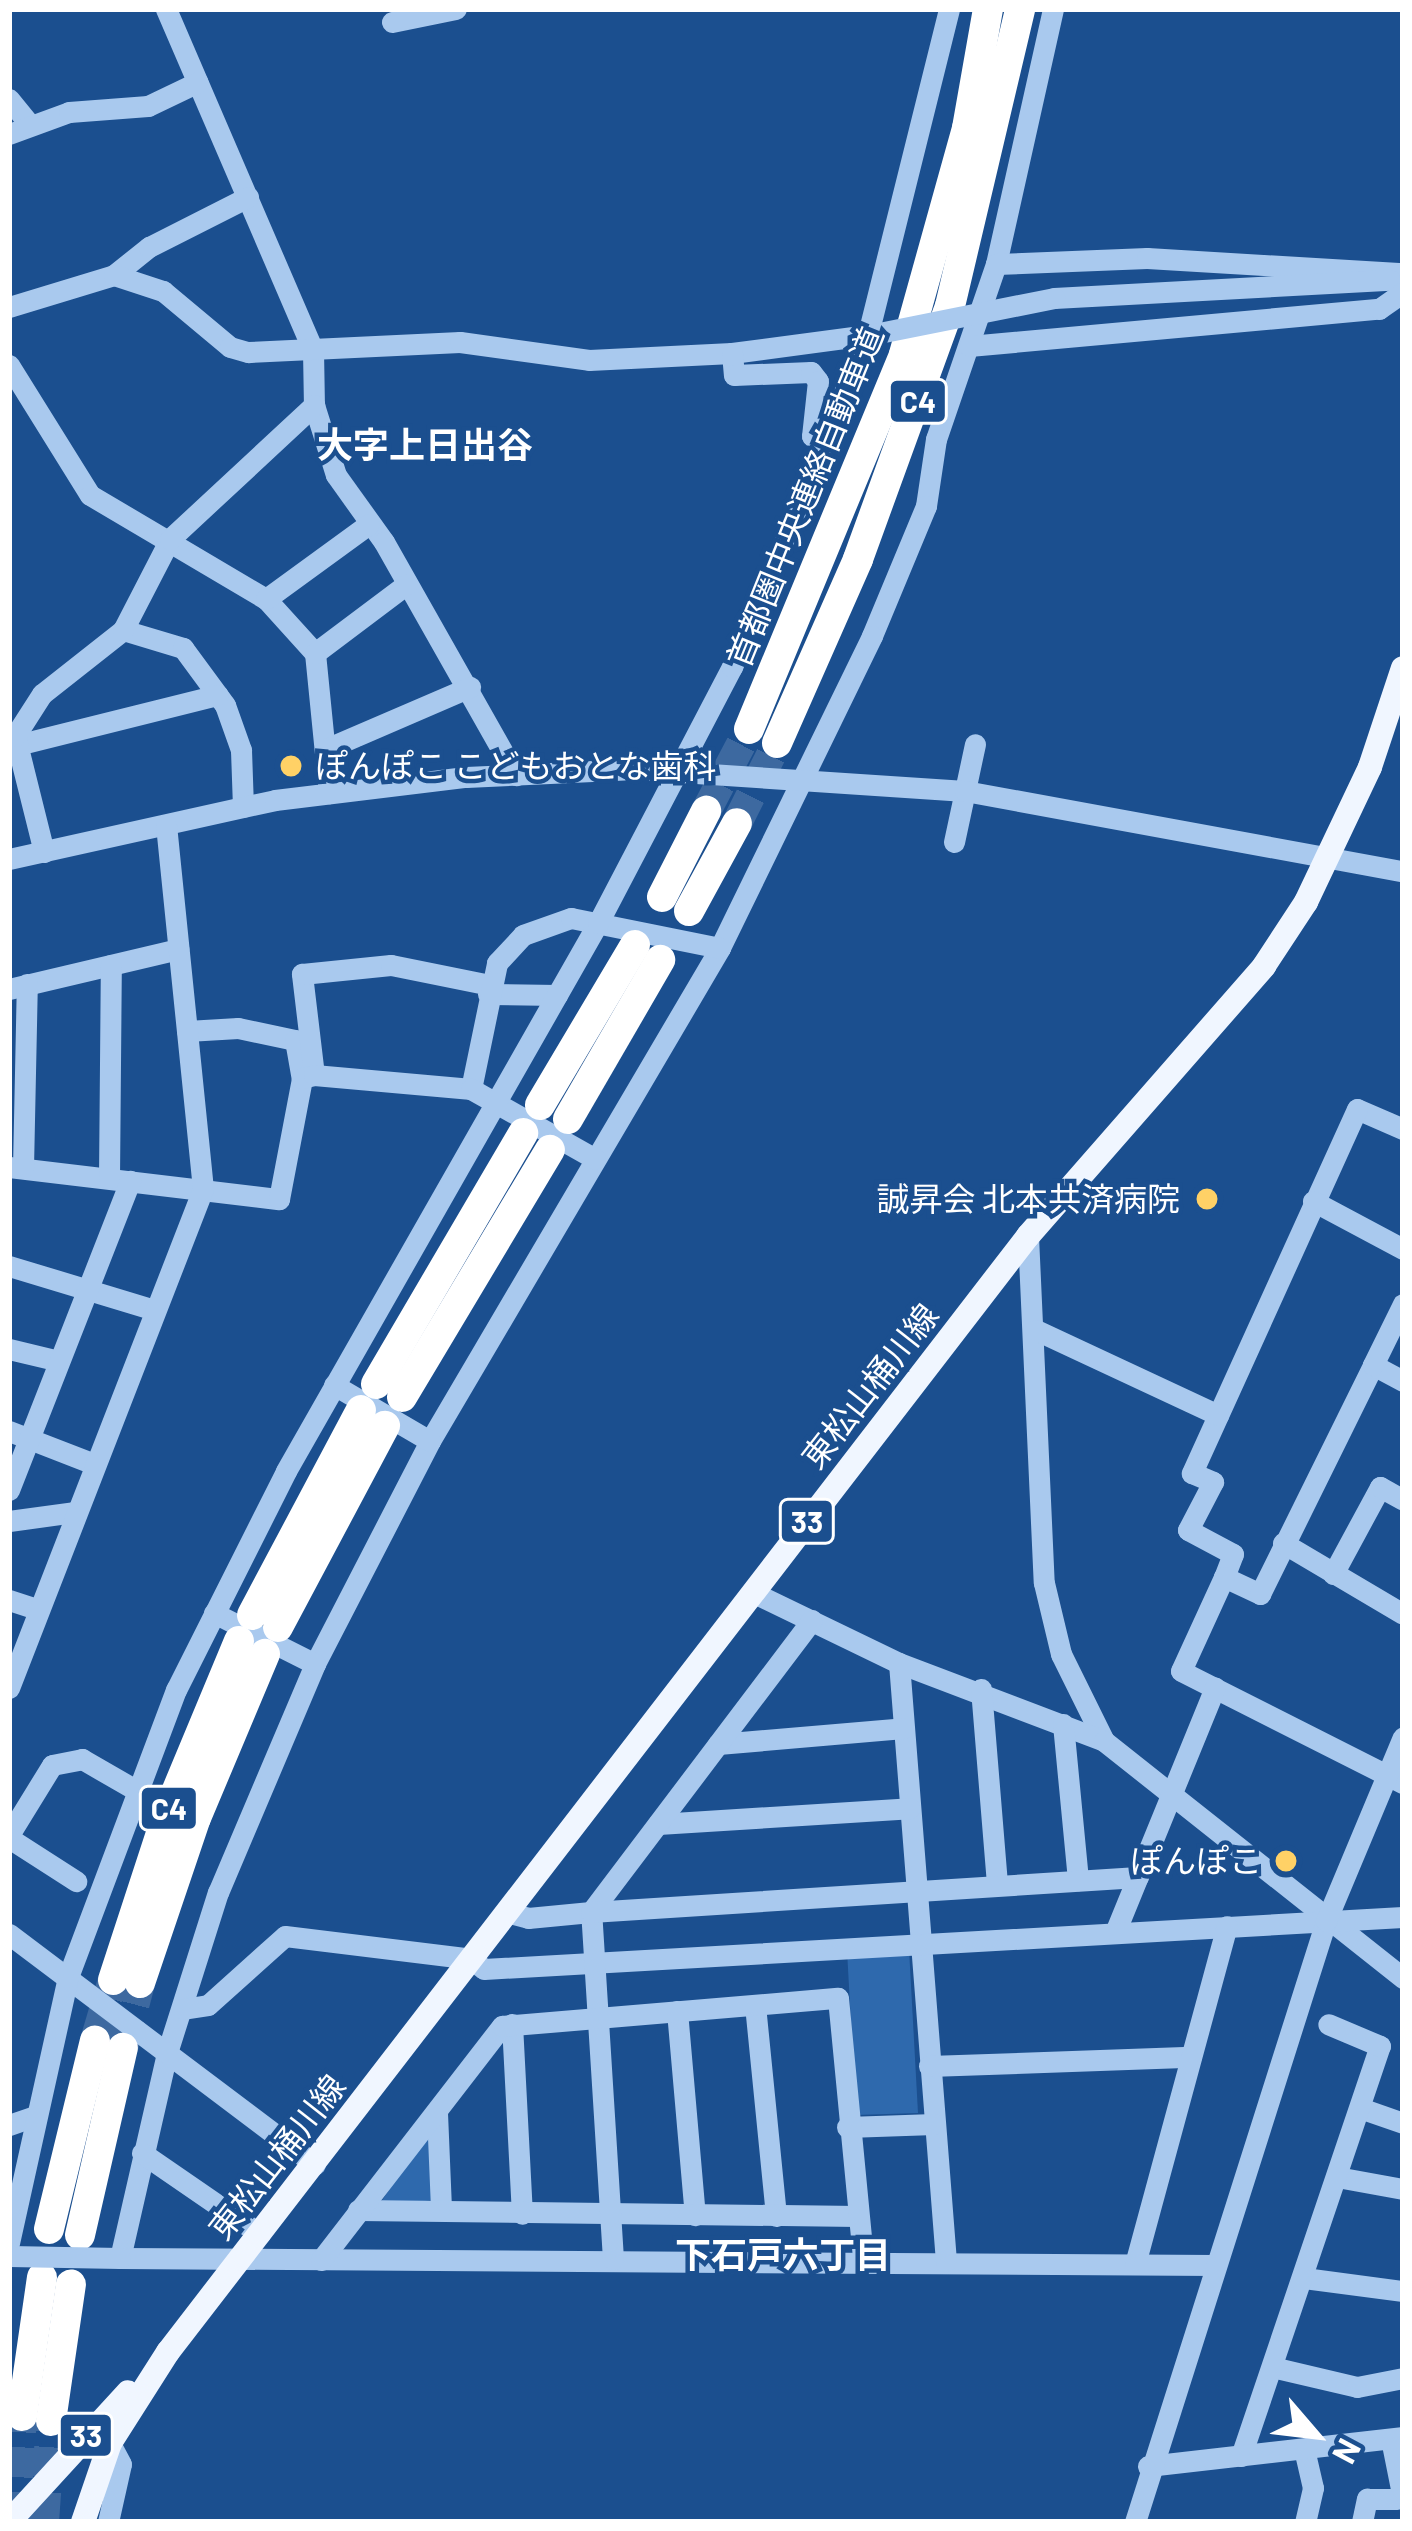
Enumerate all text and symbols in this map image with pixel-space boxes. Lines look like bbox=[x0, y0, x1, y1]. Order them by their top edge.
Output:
street label: 首都圏中央連絡自動車道 bbox=[719, 321, 891, 673]
road number: C4 bbox=[885, 377, 951, 425]
district label: 大字上日出谷 bbox=[317, 422, 533, 466]
place label: ぽんぽこ こどもおとな歯科 bbox=[315, 746, 718, 786]
marker: ぽんぽこ こどもおとな歯科 bbox=[278, 753, 304, 779]
place label: 誠昇会 北本共済病院 bbox=[876, 1179, 1180, 1219]
marker: 誠昇会 北本共済病院 bbox=[1191, 1183, 1223, 1215]
street label: 東松山桶川線 bbox=[793, 1296, 947, 1476]
road number: 33 bbox=[777, 1497, 837, 1545]
road number: C4 bbox=[136, 1784, 202, 1832]
place label: ぽんぽこ bbox=[1130, 1841, 1262, 1881]
marker: ぽんぽこ bbox=[1273, 1848, 1299, 1874]
street label: 東松山桶川線 bbox=[200, 2067, 354, 2247]
district label: 下石戸六丁目 bbox=[675, 2232, 891, 2276]
north arrow bbox=[1256, 2375, 1376, 2495]
road number: 33 bbox=[56, 2411, 116, 2459]
text: N bbox=[1325, 2433, 1371, 2471]

